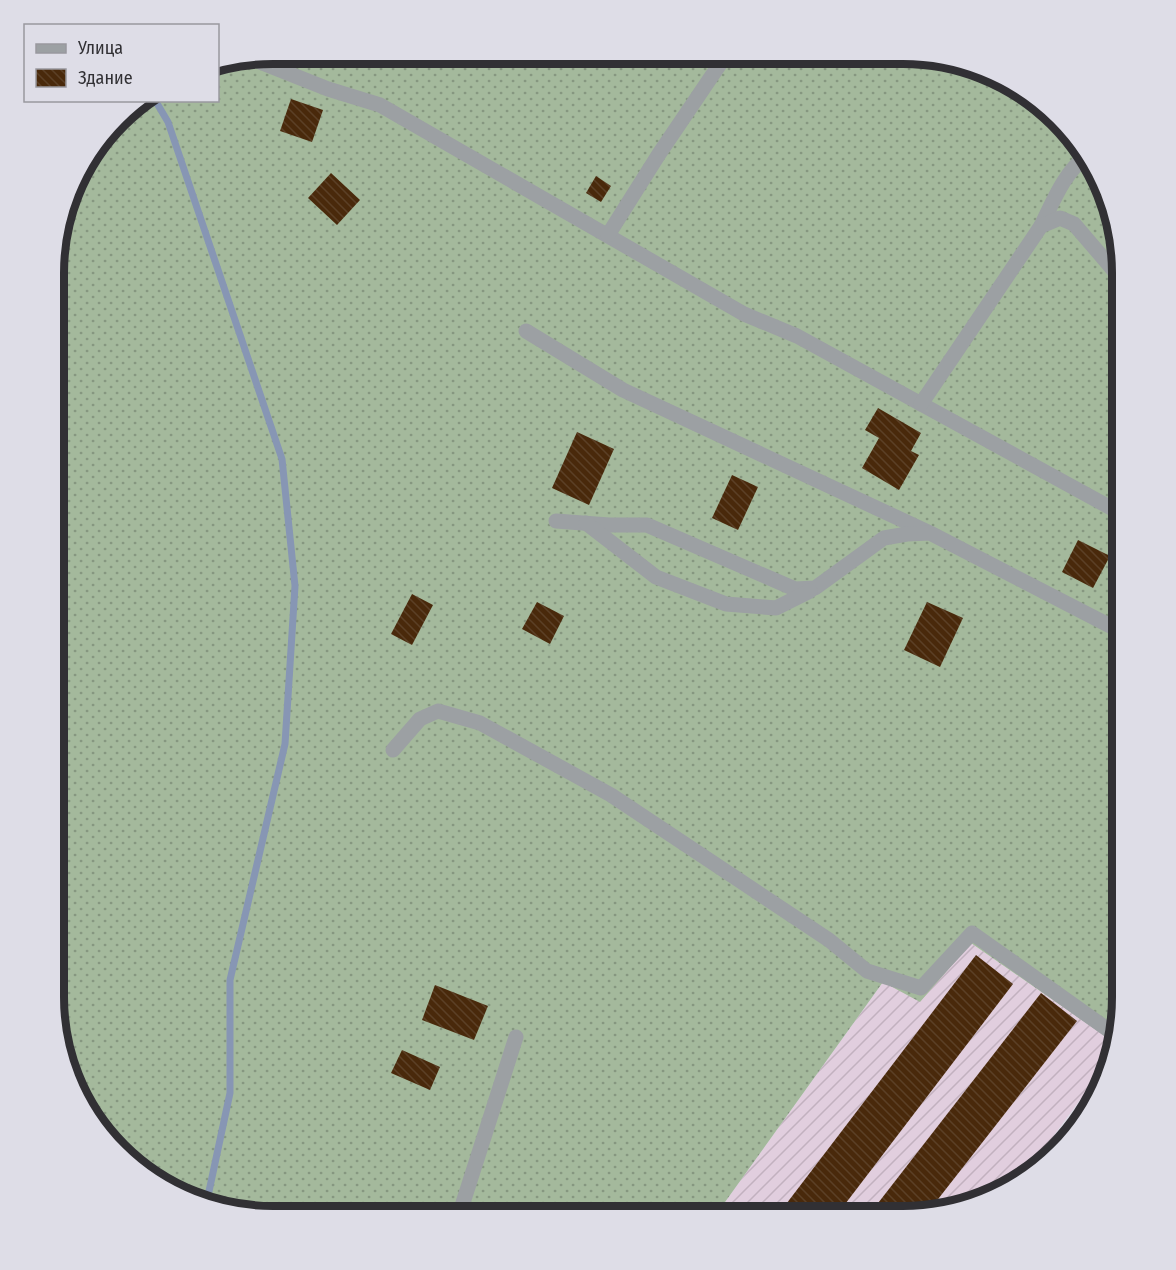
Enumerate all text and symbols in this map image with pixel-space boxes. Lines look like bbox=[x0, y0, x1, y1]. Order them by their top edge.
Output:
legend bbox=[24, 24, 219, 102]
text: Улица bbox=[77, 37, 123, 59]
text: Здание bbox=[78, 67, 133, 89]

